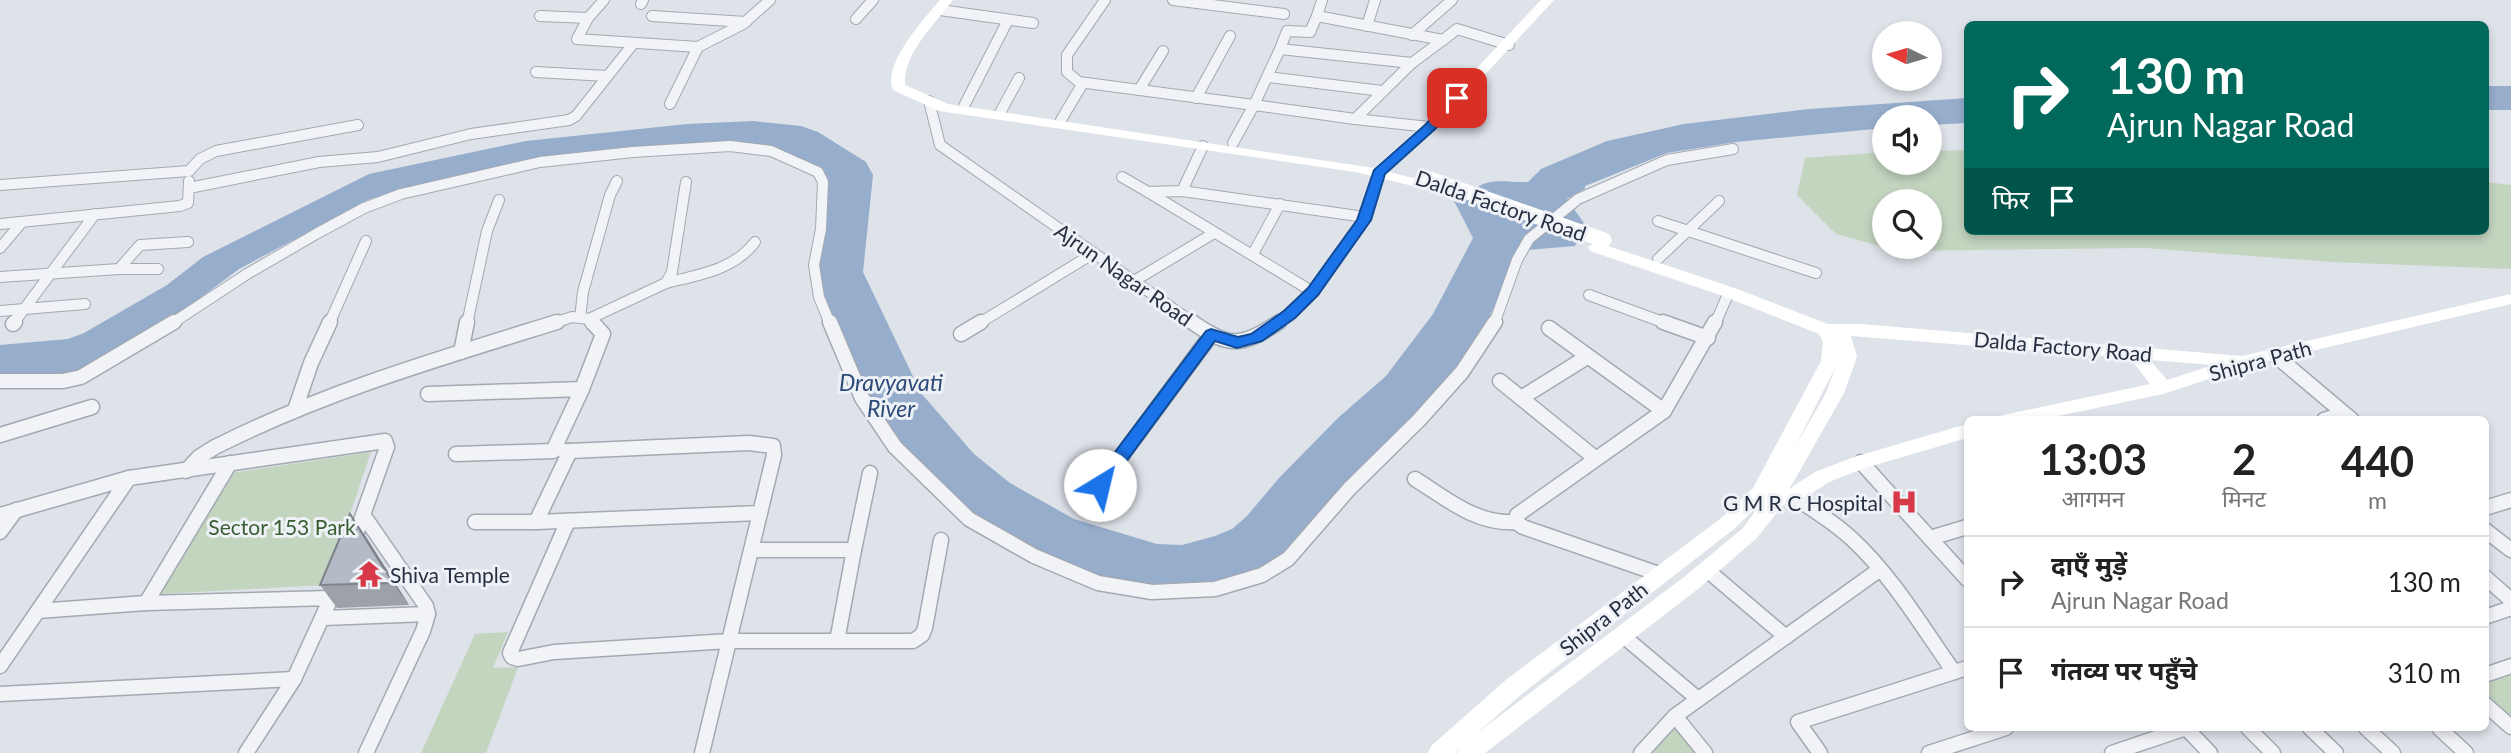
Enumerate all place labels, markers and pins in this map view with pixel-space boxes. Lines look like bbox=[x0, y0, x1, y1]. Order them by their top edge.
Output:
pin bbox=[1427, 68, 1487, 128]
hospital icon: G M R C Hospital bbox=[1889, 487, 1919, 517]
place label: G M R C Hospital bbox=[1723, 490, 1883, 515]
temple icon: Shiva Temple bbox=[354, 559, 384, 589]
place label: Shiva Temple bbox=[390, 562, 510, 587]

